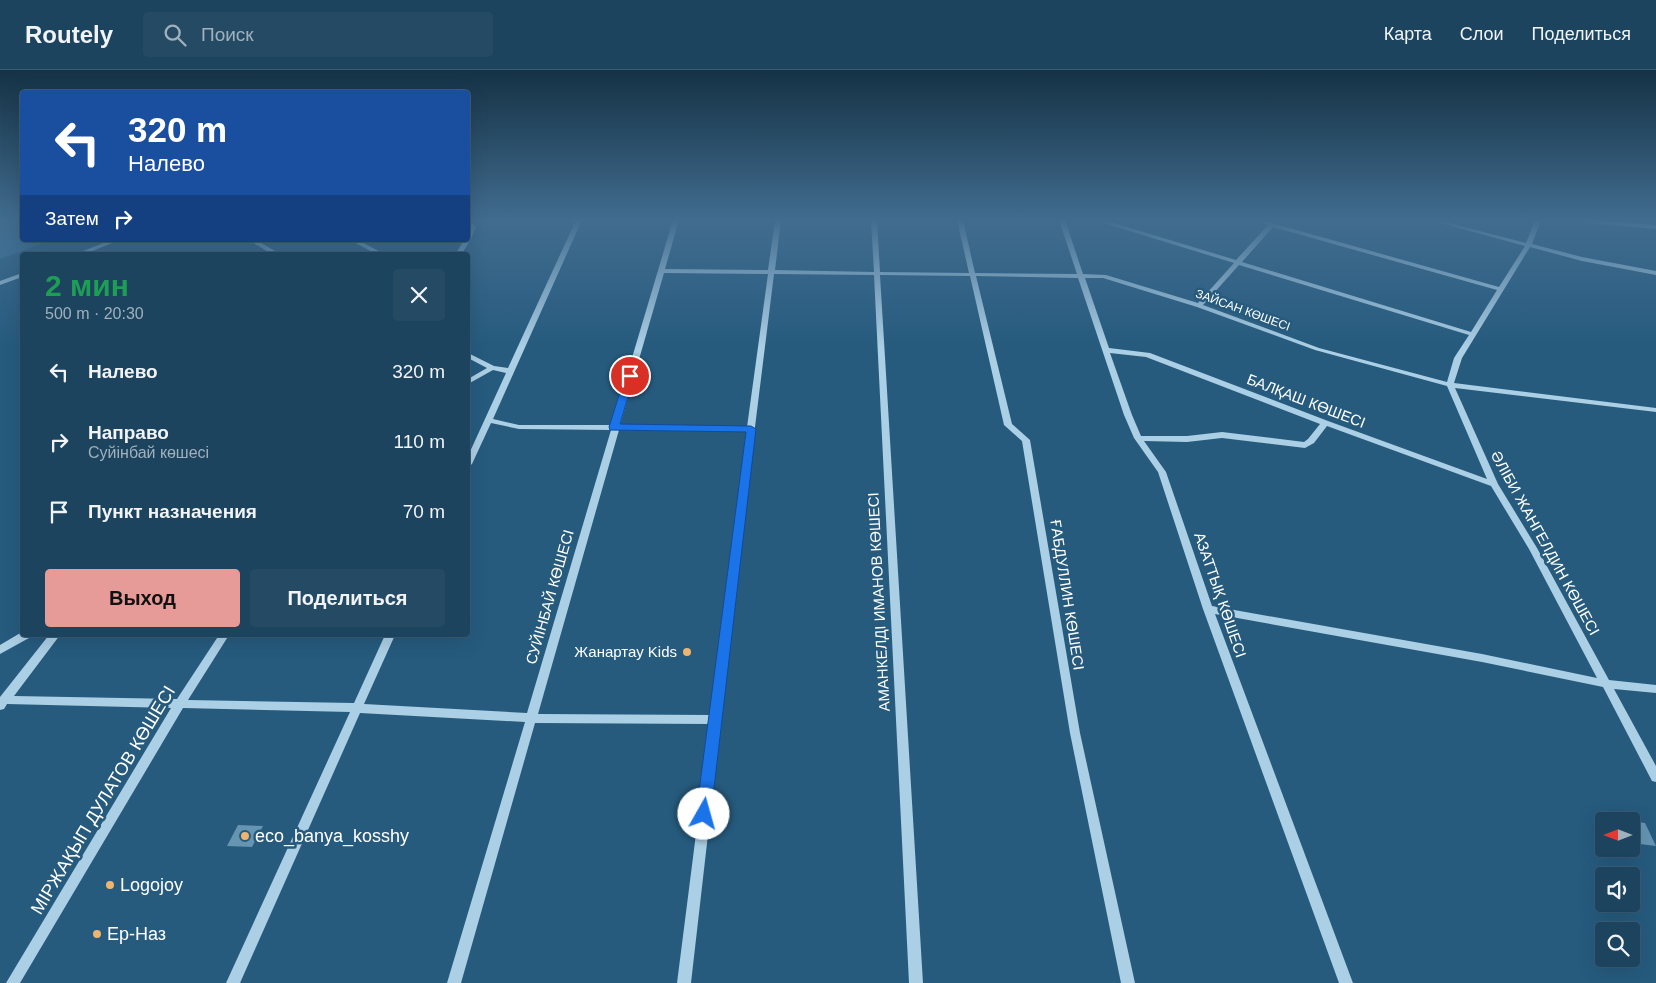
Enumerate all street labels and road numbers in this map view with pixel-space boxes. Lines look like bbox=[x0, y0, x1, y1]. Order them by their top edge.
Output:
street label: ЗАЙСАН КӨШЕСІ bbox=[1194, 285, 1293, 334]
street label: БАЛҚАШ КӨШЕСІ bbox=[1245, 370, 1368, 431]
street label: ӘЛІБИ ЖАНГЕЛДИН КӨШЕСІ bbox=[1488, 448, 1603, 638]
street label: АМАНКЕЛДІ ИМАНОВ КӨШЕСІ bbox=[864, 492, 893, 712]
street label: ҒАБДУЛЛИН КӨШЕСІ bbox=[1047, 519, 1088, 671]
street label: СУЙІНБАЙ КӨШЕСІ bbox=[522, 528, 577, 666]
street label: АЗАТТЫҚ КӨШЕСІ bbox=[1191, 530, 1250, 660]
street label: МІРЖАҚЫП ДУЛАТОВ КӨШЕСІ bbox=[27, 682, 179, 918]

